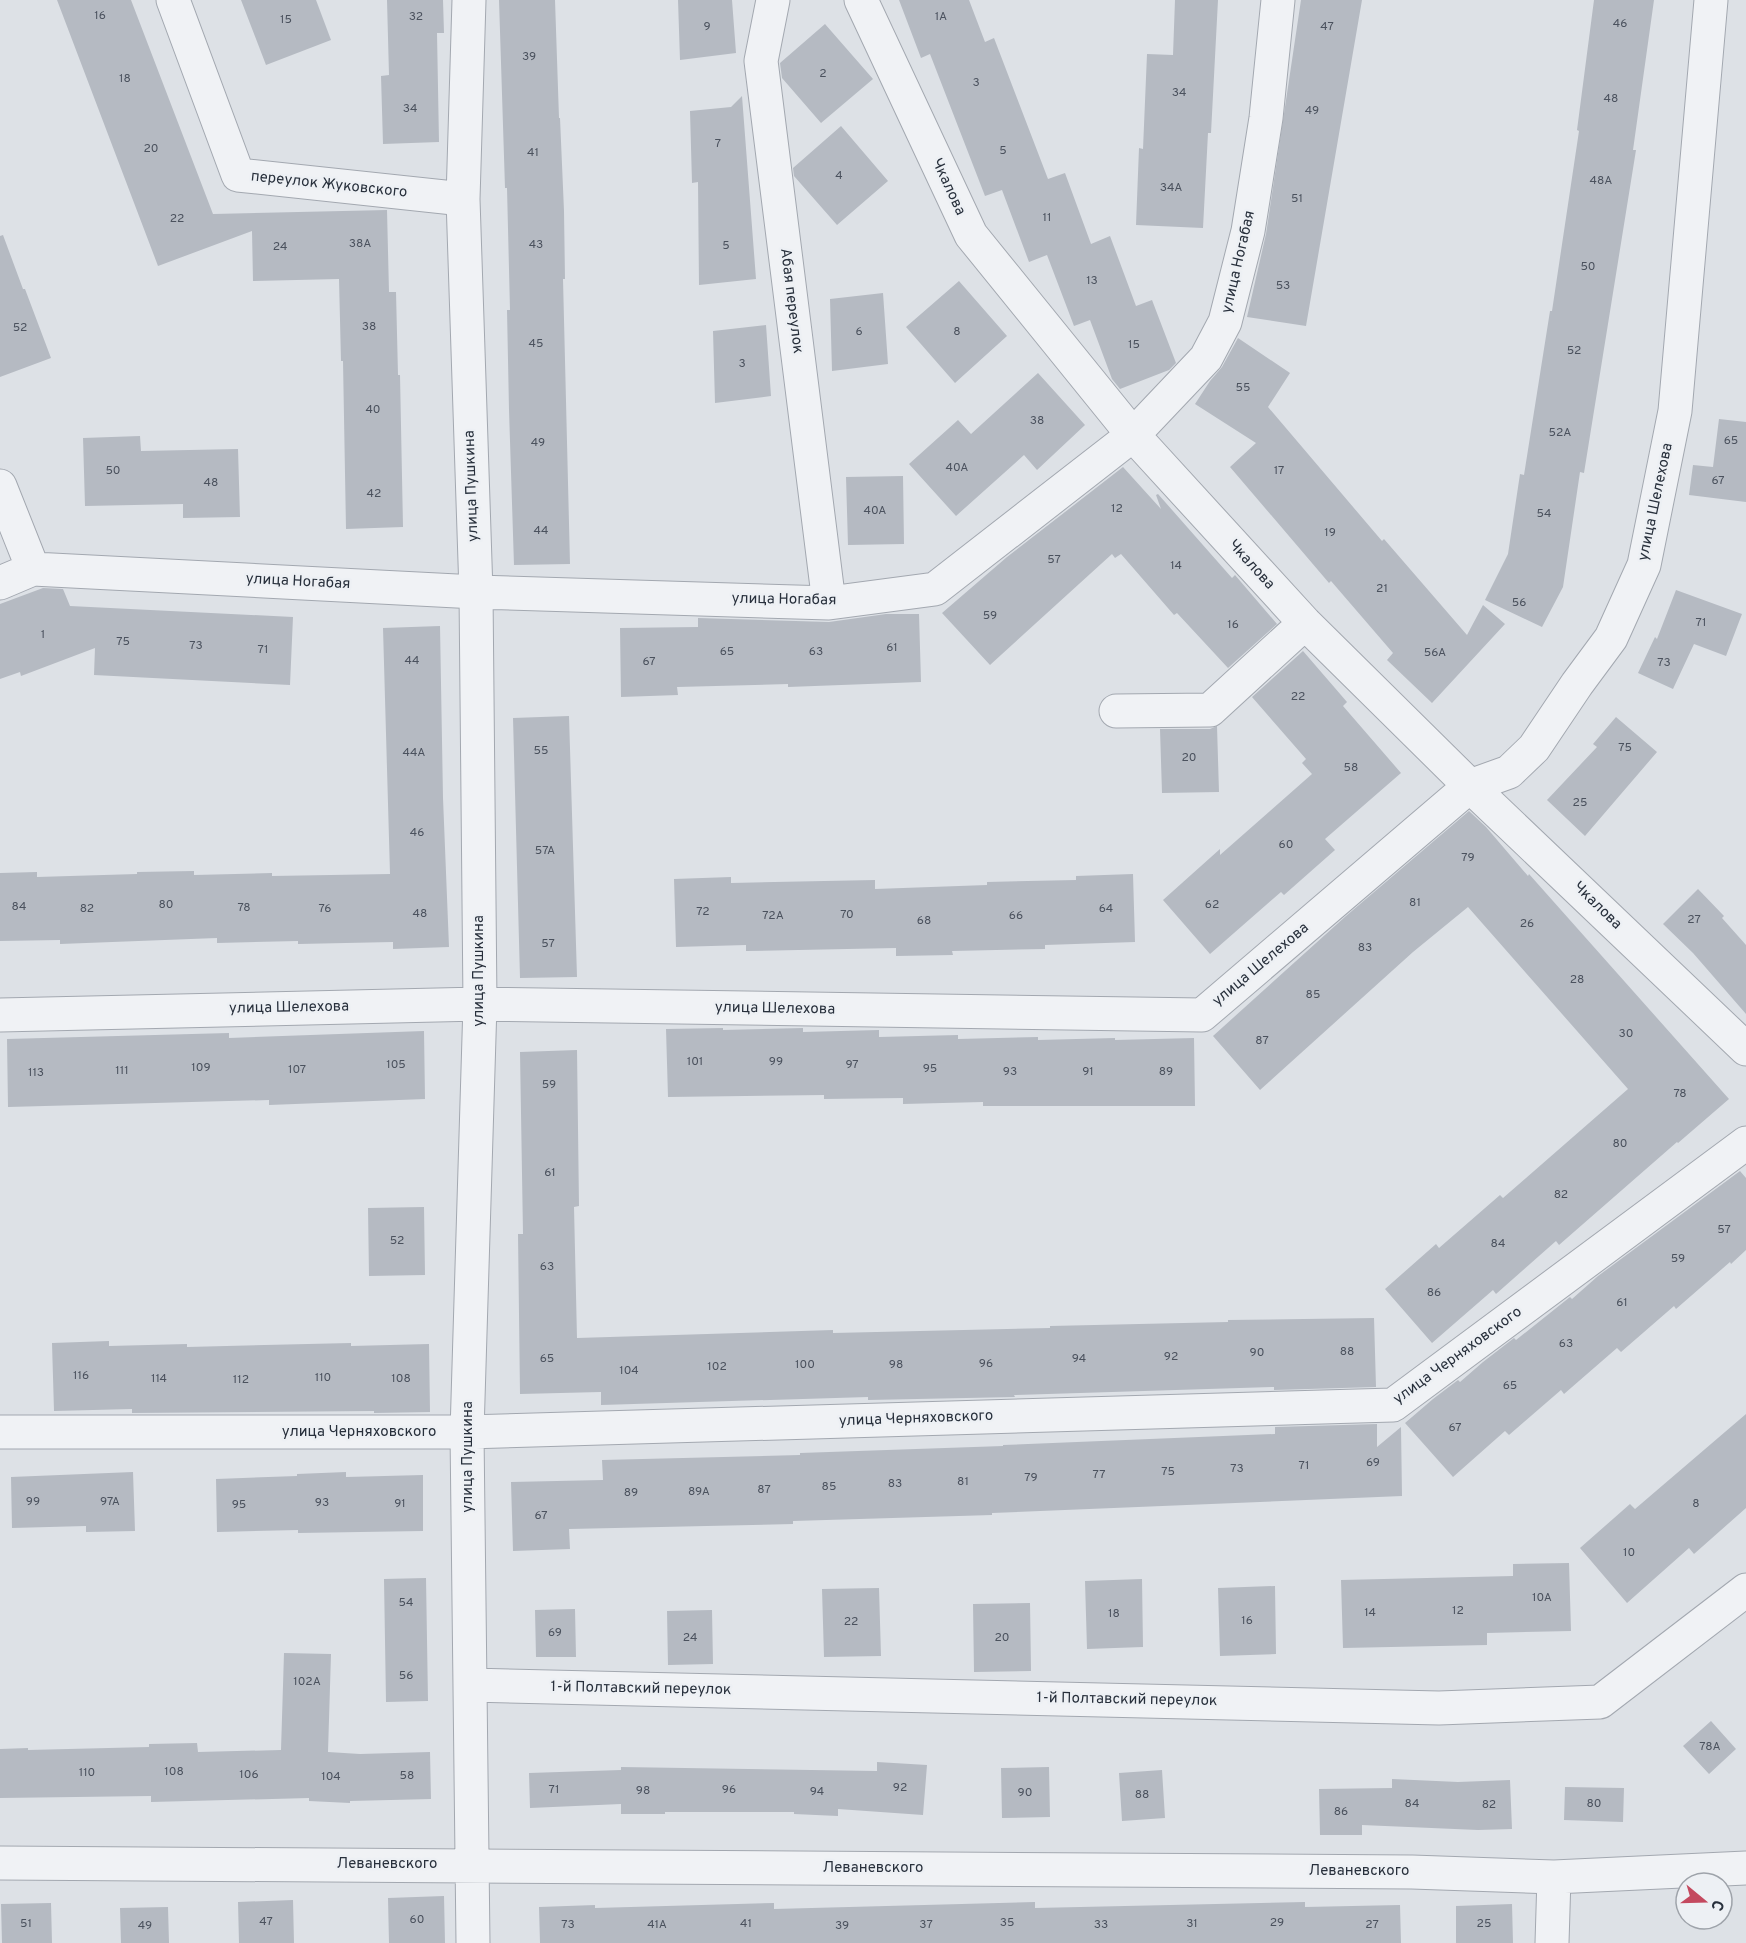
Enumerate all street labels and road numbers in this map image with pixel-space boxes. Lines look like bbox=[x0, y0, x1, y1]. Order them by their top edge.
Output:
street label: Чкалова bbox=[927, 155, 969, 219]
street label: переулок Жуковского bbox=[250, 167, 408, 203]
street label: улица Ногабая bbox=[1218, 209, 1260, 315]
street label: Абая переулок bbox=[775, 247, 807, 355]
street label: улица Пушкина bbox=[461, 430, 483, 542]
street label: улица Шелехова bbox=[1634, 441, 1678, 563]
street label: Чкалова bbox=[1224, 536, 1278, 594]
street label: улица Ногабая bbox=[245, 570, 351, 594]
street label: улица Ногабая bbox=[731, 590, 837, 610]
street label: Чкалова bbox=[1569, 878, 1625, 934]
street label: улица Пушкина bbox=[470, 915, 489, 1027]
street label: улица Шелехова bbox=[1209, 919, 1313, 1011]
street label: улица Шелехова bbox=[229, 997, 349, 1019]
street label: улица Шелехова bbox=[715, 998, 835, 1020]
street label: улица Черняховского bbox=[1390, 1303, 1526, 1409]
street label: улица Пушкина bbox=[459, 1401, 478, 1513]
street label: улица Черняховского bbox=[838, 1407, 994, 1431]
street label: улица Черняховского bbox=[282, 1423, 436, 1442]
street label: 1-й Полтавский переулок bbox=[550, 1678, 732, 1700]
street label: 1-й Полтавский переулок bbox=[1036, 1689, 1218, 1711]
street label: Леваневского bbox=[337, 1855, 437, 1874]
street label: Леваневского bbox=[823, 1859, 923, 1878]
street label: Леваневского bbox=[1309, 1862, 1409, 1881]

